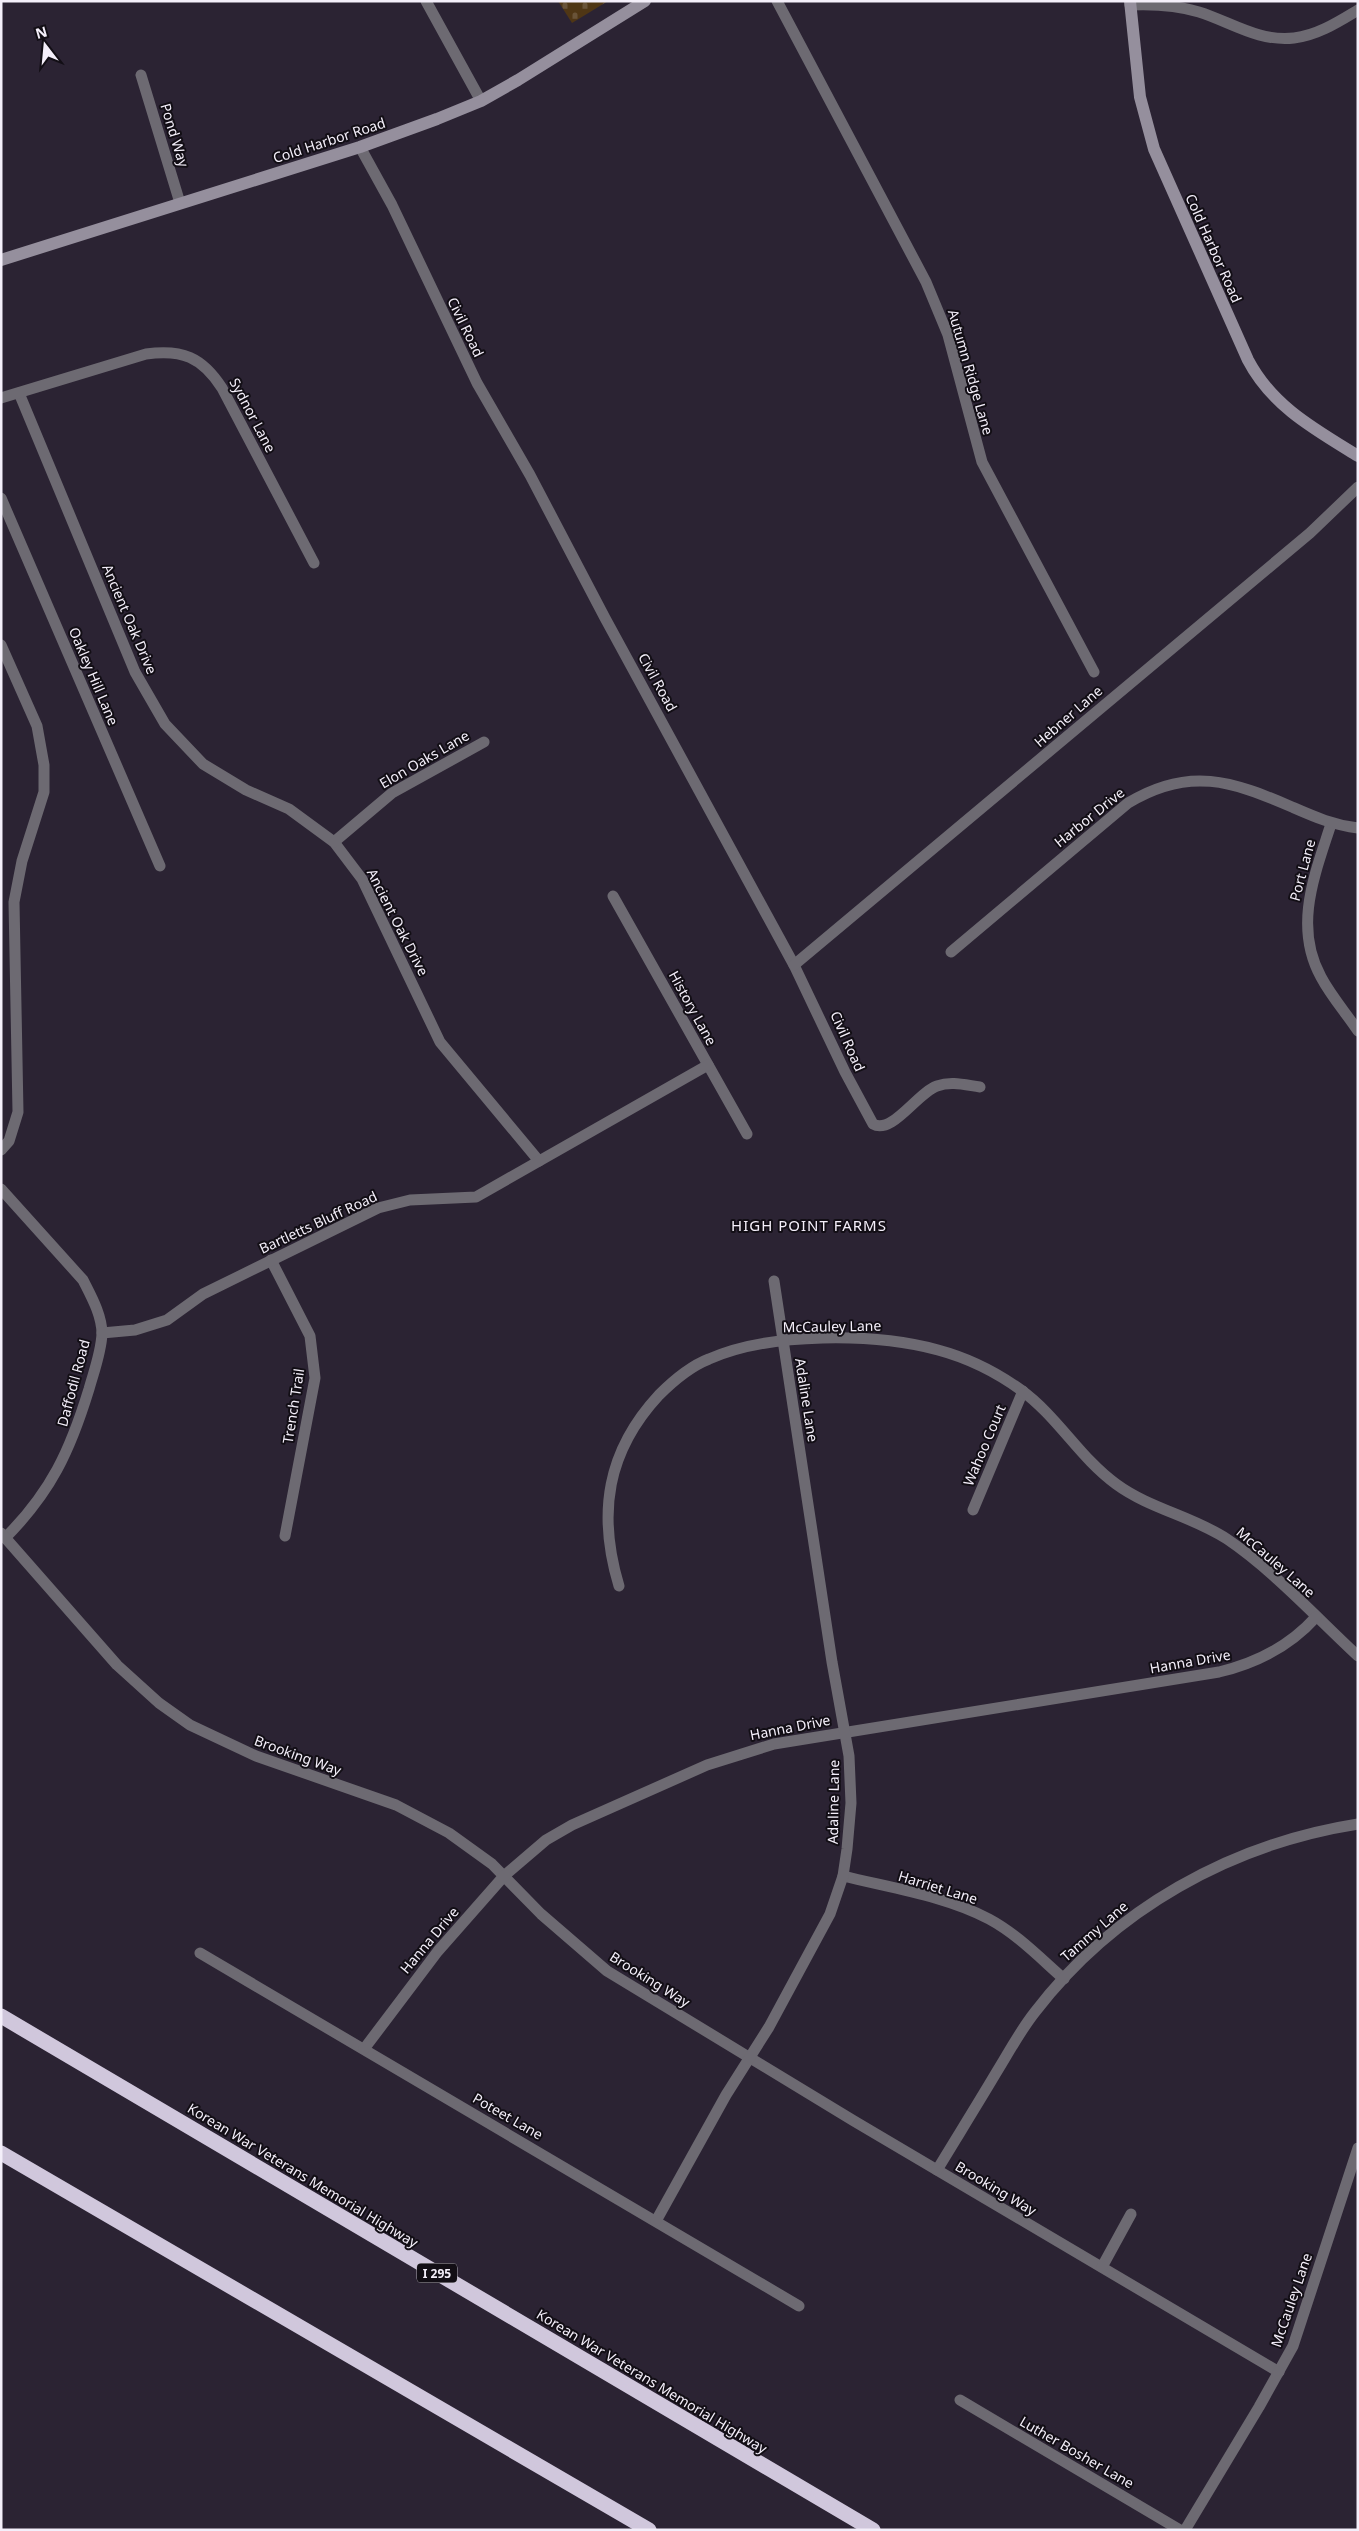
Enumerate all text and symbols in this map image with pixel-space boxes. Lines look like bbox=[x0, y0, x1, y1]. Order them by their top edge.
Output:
north arrow bbox=[20, 20, 70, 70]
text: N bbox=[33, 21, 49, 43]
street label: Pond Way bbox=[156, 101, 194, 170]
street label: Cold Harbor Road bbox=[270, 113, 388, 167]
street label: Cold Harbor Road bbox=[1181, 191, 1247, 305]
street label: Civil Road bbox=[443, 294, 489, 360]
street label: Autumn Ridge Lane bbox=[944, 307, 998, 437]
street label: Sydnor Lane bbox=[225, 374, 281, 456]
street label: Ancient Oak Drive bbox=[98, 561, 162, 677]
street label: Oakley Hill Lane bbox=[65, 624, 123, 728]
street label: Civil Road bbox=[634, 649, 682, 715]
street label: Hebner Lane bbox=[1030, 681, 1106, 751]
street label: Elon Oaks Lane bbox=[376, 726, 472, 792]
street label: Harbor Drive bbox=[1050, 783, 1128, 851]
street label: Port Lane bbox=[1285, 837, 1319, 903]
street label: Ancient Oak Drive bbox=[363, 865, 433, 979]
street label: History Lane bbox=[665, 967, 721, 1049]
street label: Civil Road bbox=[826, 1008, 870, 1074]
street label: Bartletts Bluff Road bbox=[256, 1186, 380, 1258]
district label: HIGH POINT FARMS bbox=[731, 1215, 887, 1235]
street label: McCauley Lane bbox=[783, 1316, 882, 1336]
street label: Daffodil Road bbox=[52, 1337, 94, 1429]
street label: Adaline Lane bbox=[791, 1357, 823, 1443]
street label: Trench Trail bbox=[278, 1367, 308, 1445]
street label: Wahoo Court bbox=[958, 1401, 1010, 1489]
street label: McCauley Lane bbox=[1233, 1523, 1319, 1602]
street label: Hanna Drive bbox=[1148, 1645, 1232, 1677]
street label: Hanna Drive bbox=[748, 1710, 832, 1744]
street label: Brooking Way bbox=[252, 1730, 345, 1780]
street label: Adaline Lane bbox=[823, 1759, 843, 1844]
street label: Harriet Lane bbox=[896, 1866, 980, 1908]
street label: Tammy Lane bbox=[1056, 1896, 1132, 1965]
street label: Hanna Drive bbox=[395, 1903, 463, 1977]
street label: Brooking Way bbox=[606, 1947, 694, 2012]
street label: Poteet Lane bbox=[469, 2088, 547, 2144]
street label: Korean War Veterans Memorial Highway bbox=[184, 2098, 423, 2252]
street label: Brooking Way bbox=[952, 2156, 1041, 2220]
street label: McCauley Lane bbox=[1266, 2250, 1316, 2350]
road number: I 295 bbox=[417, 2264, 457, 2282]
street label: Korean War Veterans Memorial Highway bbox=[533, 2304, 772, 2458]
street label: Luther Bosher Lane bbox=[1016, 2412, 1138, 2493]

